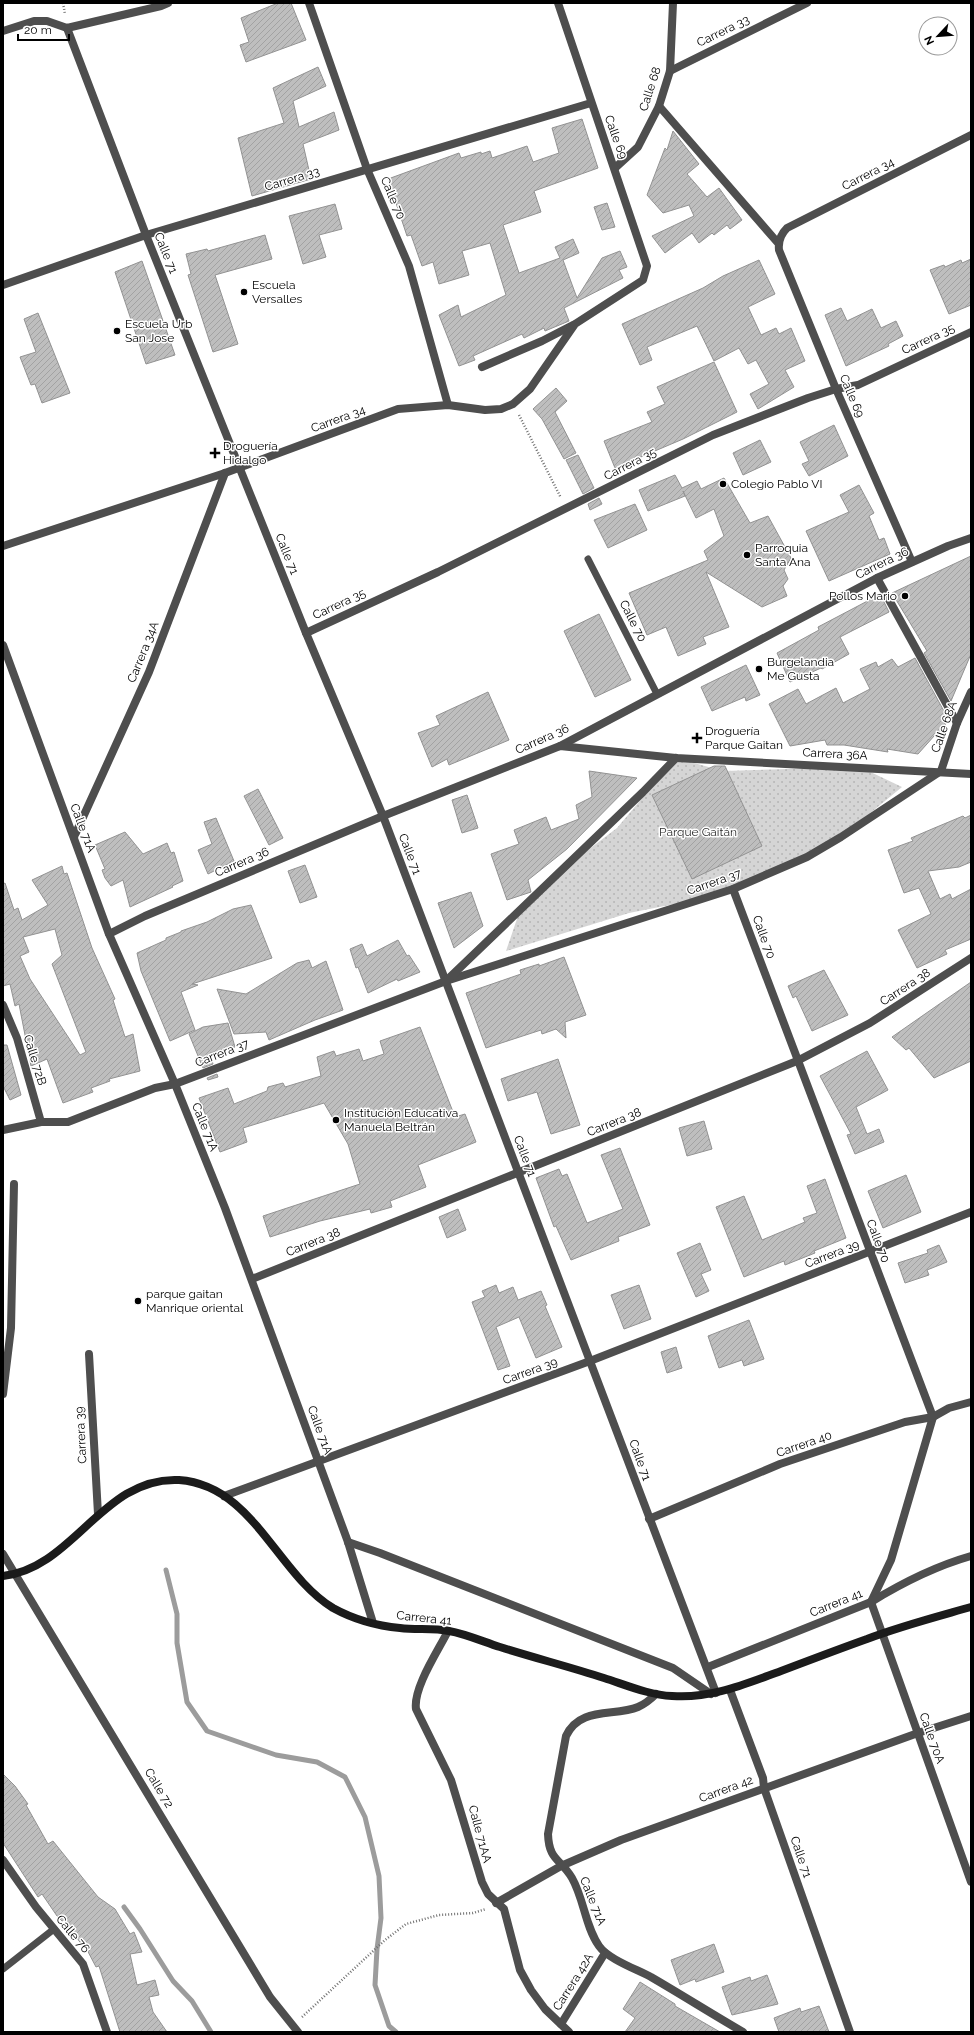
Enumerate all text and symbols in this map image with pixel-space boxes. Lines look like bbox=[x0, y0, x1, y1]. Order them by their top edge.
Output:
street label: Carrera 33 bbox=[694, 12, 752, 50]
scale bar bbox=[18, 16, 69, 42]
north arrow bbox=[918, 16, 958, 56]
text: 20 m bbox=[24, 23, 52, 37]
text: N bbox=[922, 34, 937, 47]
street label: Calle 68 bbox=[636, 65, 664, 113]
street label: Calle 69 bbox=[602, 113, 630, 161]
street label: Carrera 34 bbox=[840, 155, 897, 193]
street label: Carrera 33 bbox=[263, 164, 321, 194]
street label: Calle 70 bbox=[378, 174, 408, 222]
street label: Calle 71 bbox=[151, 230, 181, 276]
place label: Escuela Versalles bbox=[252, 278, 303, 306]
marker: Escuela Versalles bbox=[239, 287, 249, 297]
place label: Escuela Urb San Jose bbox=[125, 317, 192, 345]
street label: Carrera 35 bbox=[899, 320, 957, 357]
marker: Escuela Urb San Jose bbox=[112, 326, 122, 336]
street label: Calle 69 bbox=[837, 372, 867, 420]
street label: Carrera 34 bbox=[309, 403, 367, 435]
place label: Droguería Hidalgo bbox=[223, 439, 278, 467]
street label: Carrera 35 bbox=[602, 445, 659, 483]
marker: Droguería Hidalgo bbox=[210, 448, 220, 458]
place label: Colegio Pablo VI bbox=[731, 477, 822, 491]
marker: Colegio Pablo VI bbox=[718, 479, 728, 489]
street label: Calle 71 bbox=[272, 531, 302, 577]
place label: Parroquia Santa Ana bbox=[755, 541, 811, 569]
street label: Carrera 36 bbox=[853, 544, 911, 582]
marker: Parroquia Santa Ana bbox=[742, 550, 752, 560]
street label: Carrera 35 bbox=[310, 585, 368, 622]
place label: Pollos Mario bbox=[829, 589, 897, 603]
marker: Pollos Mario bbox=[900, 591, 910, 601]
street label: Calle 70 bbox=[617, 598, 649, 644]
street label: Carrera 34A bbox=[124, 619, 162, 685]
place label: Burgelandia Me Gusta bbox=[767, 655, 834, 683]
marker: Burgelandia Me Gusta bbox=[754, 664, 764, 674]
street label: Calle 68A bbox=[928, 699, 960, 755]
street label: Carrera 36 bbox=[513, 721, 571, 757]
place label: Droguería Parque Gaitan bbox=[705, 724, 783, 752]
marker: Droguería Parque Gaitan bbox=[692, 733, 702, 743]
street label: Carrera 36A bbox=[802, 745, 868, 763]
street label: Calle 71A bbox=[67, 802, 99, 854]
park label: Parque Gaitán bbox=[659, 825, 737, 839]
street label: Calle 71 bbox=[396, 831, 424, 877]
street label: Carrera 36 bbox=[213, 844, 271, 880]
street label: Carrera 37 bbox=[685, 866, 744, 898]
street label: Calle 70 bbox=[750, 913, 778, 961]
street label: Carrera 38 bbox=[877, 966, 933, 1008]
street label: Calle 72B bbox=[21, 1033, 49, 1087]
street label: Carrera 37 bbox=[193, 1036, 251, 1070]
street label: Calle 71A bbox=[189, 1101, 221, 1153]
street label: Carrera 38 bbox=[585, 1105, 643, 1139]
place label: Institución Educativa Manuela Beltrán bbox=[344, 1106, 458, 1134]
marker: Institución Educativa Manuela Beltrán bbox=[331, 1115, 341, 1125]
street label: Calle 71 bbox=[511, 1133, 539, 1179]
street label: Calle 70 bbox=[863, 1217, 893, 1265]
street label: Carrera 38 bbox=[284, 1225, 342, 1259]
street label: Carrera 39 bbox=[803, 1237, 861, 1271]
place label: parque gaitan Manrique oriental bbox=[146, 1287, 244, 1315]
marker: parque gaitan Manrique oriental bbox=[133, 1296, 143, 1306]
street label: Carrera 39 bbox=[501, 1355, 559, 1387]
street label: Calle 71A bbox=[305, 1404, 335, 1456]
street label: Carrera 39 bbox=[73, 1406, 89, 1464]
street label: Carrera 40 bbox=[774, 1428, 834, 1460]
street label: Calle 71 bbox=[626, 1437, 654, 1483]
street label: Carrera 41 bbox=[808, 1586, 864, 1620]
street label: Carrera 41 bbox=[396, 1608, 452, 1628]
street label: Calle 70A bbox=[916, 1711, 948, 1765]
street label: Calle 72 bbox=[142, 1766, 176, 1810]
street label: Carrera 42 bbox=[697, 1773, 755, 1805]
street label: Calle 71AA bbox=[466, 1804, 494, 1864]
street label: Calle 71 bbox=[787, 1834, 815, 1880]
street label: Calle 71A bbox=[577, 1875, 609, 1927]
street label: Calle 76 bbox=[53, 1912, 93, 1956]
street label: Carrera 42A bbox=[550, 1951, 596, 2013]

